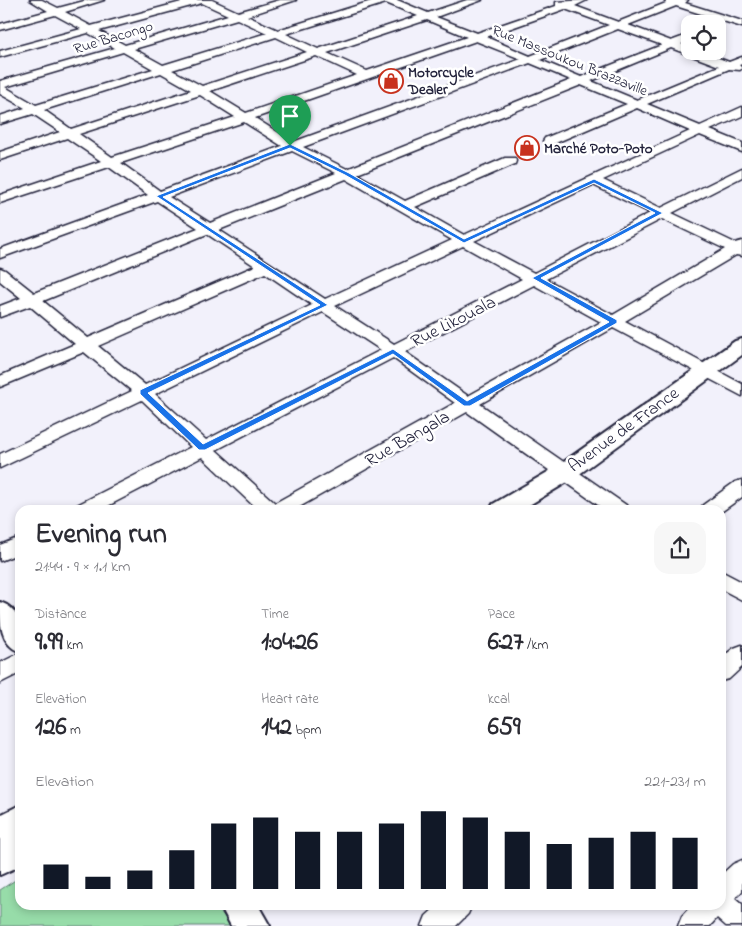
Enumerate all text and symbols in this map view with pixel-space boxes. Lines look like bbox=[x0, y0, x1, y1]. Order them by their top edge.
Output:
street label: Rue Bacongo bbox=[71, 15, 156, 61]
map controls bbox=[681, 15, 726, 60]
button: locate bbox=[681, 15, 726, 60]
street label: Rue Massoukou Brazzaville bbox=[488, 20, 651, 102]
place label: Motorcycle Dealer bbox=[407, 62, 475, 101]
shop icon: Motorcycle Dealer bbox=[378, 68, 404, 94]
pin bbox=[269, 95, 311, 146]
icon: arrive bbox=[276, 102, 304, 130]
shop icon: Marché Poto-Poto bbox=[514, 135, 540, 161]
place label: Marché Poto-Poto bbox=[544, 138, 653, 160]
street label: Rue Likouala bbox=[407, 290, 501, 355]
street label: Avenue de France bbox=[563, 381, 686, 480]
street label: Rue Bangala bbox=[361, 405, 456, 475]
text: Evening run bbox=[35, 515, 167, 556]
button: share bbox=[654, 522, 706, 574]
text: 21:44 · 9 × 1.1 km bbox=[35, 555, 131, 579]
text: Distance bbox=[35, 604, 87, 625]
text: Time bbox=[261, 604, 289, 625]
text: Pace bbox=[488, 604, 515, 625]
text: 9.99 bbox=[35, 625, 63, 661]
text: 1:04:26 bbox=[261, 625, 318, 661]
text: 6:27 bbox=[488, 625, 524, 661]
text: km bbox=[63, 635, 83, 656]
text: /km bbox=[524, 635, 548, 656]
text: Elevation bbox=[35, 689, 86, 710]
text: Heart rate bbox=[261, 689, 319, 710]
text: kcal bbox=[488, 689, 510, 710]
text: 126 bbox=[35, 710, 66, 746]
text: 142 bbox=[261, 710, 292, 746]
text: 659 bbox=[488, 710, 520, 746]
text: m bbox=[66, 720, 81, 741]
text: bpm bbox=[292, 720, 321, 741]
text: Elevation bbox=[35, 770, 94, 794]
text: 221–231 m bbox=[644, 770, 706, 794]

